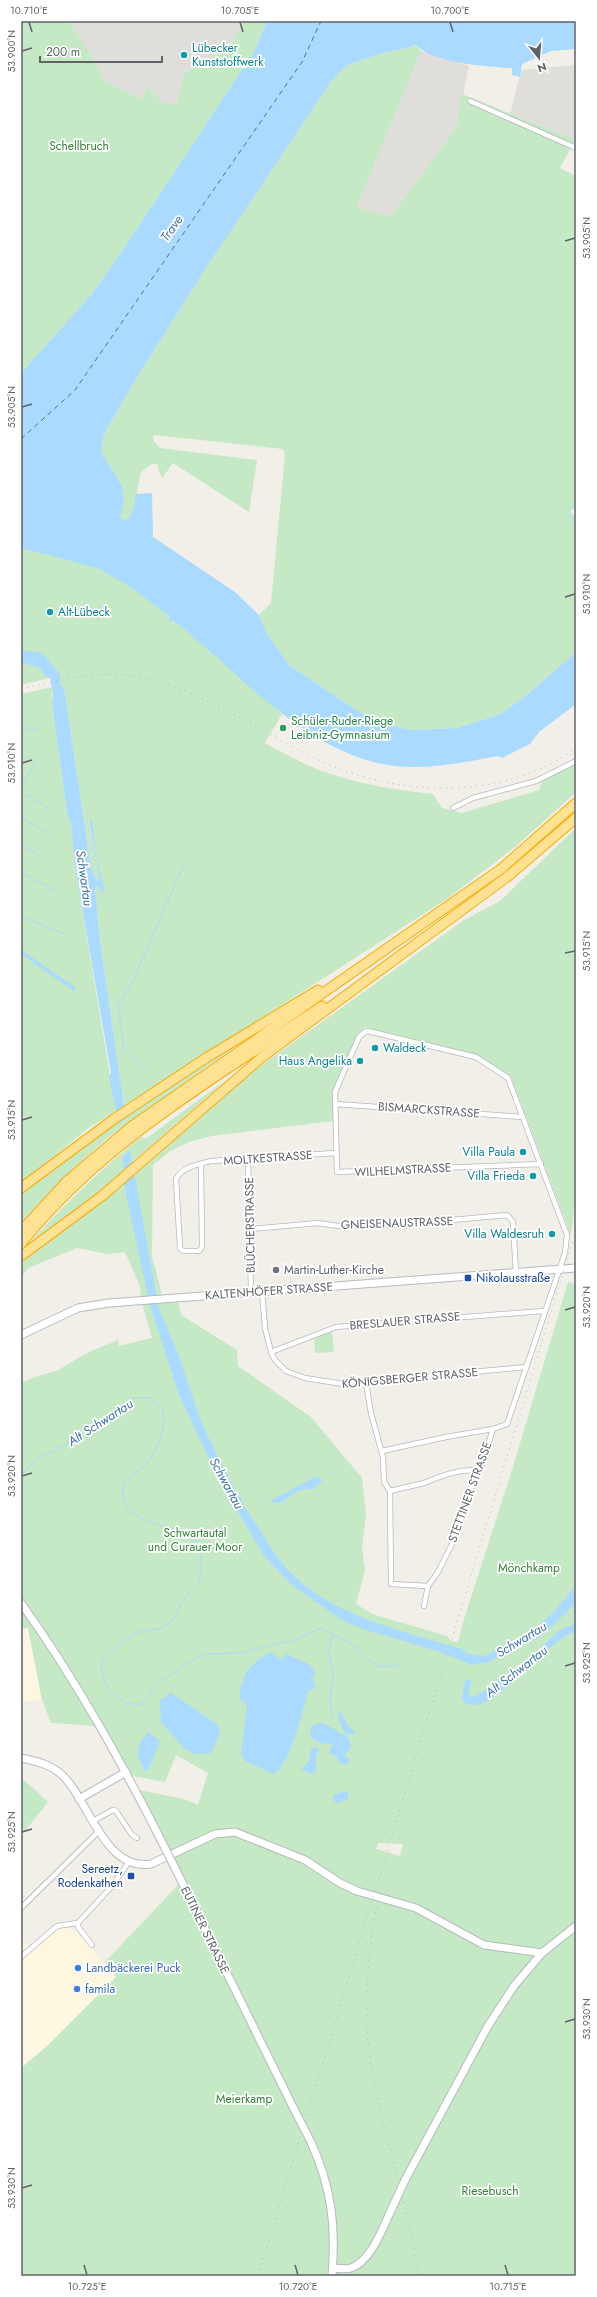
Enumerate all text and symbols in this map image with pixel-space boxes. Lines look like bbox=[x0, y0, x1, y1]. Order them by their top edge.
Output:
text: 10.710°E bbox=[10, 3, 48, 18]
text: 10.705°E bbox=[221, 3, 259, 18]
text: 10.700°E bbox=[430, 3, 470, 18]
text: 53.900°N bbox=[4, 30, 19, 72]
scale bar bbox=[40, 38, 162, 64]
north arrow bbox=[519, 38, 559, 78]
place label: Lübecker Kunststoffwerk bbox=[192, 39, 264, 71]
text: 200 m bbox=[46, 43, 80, 61]
marker: Lübecker Kunststoffwerk bbox=[179, 50, 189, 60]
text: N bbox=[535, 59, 548, 76]
park label: Schellbruch bbox=[49, 137, 109, 155]
water label: Trave bbox=[156, 211, 188, 245]
text: 53.905°N bbox=[579, 217, 594, 259]
text: 53.905°N bbox=[4, 386, 19, 428]
text: 53.910°N bbox=[579, 574, 594, 614]
place label: Alt-Lübeck bbox=[58, 603, 111, 621]
marker: Alt-Lübeck bbox=[45, 607, 55, 617]
place label: Schüler-Ruder-Riege Leibniz-Gymnasium bbox=[291, 712, 393, 744]
marker: Schüler-Ruder-Riege Leibniz-Gymnasium bbox=[278, 723, 288, 733]
text: 53.910°N bbox=[4, 743, 19, 783]
water label: Schwartau bbox=[71, 849, 98, 908]
text: 53.915°N bbox=[579, 931, 594, 971]
place label: Waldeck bbox=[383, 1039, 427, 1057]
marker: Waldeck bbox=[370, 1043, 380, 1053]
place label: Haus Angelika bbox=[279, 1052, 352, 1070]
marker: Haus Angelika bbox=[355, 1056, 365, 1066]
street label: BISMARCKSTRASSE bbox=[377, 1097, 481, 1123]
text: 53.915°N bbox=[4, 1100, 19, 1140]
place label: Villa Paula bbox=[462, 1143, 515, 1161]
street label: MOLTKESTRASSE bbox=[223, 1146, 313, 1170]
marker: Villa Paula bbox=[518, 1147, 528, 1157]
street label: WILHELMSTRASSE bbox=[354, 1158, 452, 1182]
place label: Villa Frieda bbox=[467, 1167, 525, 1185]
marker: Villa Frieda bbox=[528, 1171, 538, 1181]
street label: BLÜCHERSTRASSE bbox=[240, 1177, 260, 1273]
street label: GNEISENAUSTRASSE bbox=[340, 1212, 454, 1234]
place label: Villa Waldesruh bbox=[464, 1225, 544, 1243]
marker: Villa Waldesruh bbox=[547, 1229, 557, 1239]
place label: Martin-Luther-Kirche bbox=[284, 1261, 384, 1279]
marker: Martin-Luther-Kirche bbox=[271, 1265, 281, 1275]
place label: Nikolausstraße bbox=[476, 1269, 550, 1287]
marker: Nikolausstraße bbox=[463, 1273, 473, 1283]
street label: KALTENHÖFER STRASSE bbox=[204, 1278, 334, 1304]
text: 53.920°N bbox=[579, 1286, 594, 1328]
street label: BRESLAUER STRASSE bbox=[349, 1307, 461, 1335]
street label: KÖNIGSBERGER STRASSE bbox=[341, 1363, 479, 1393]
water label: Alt Schwartau bbox=[63, 1394, 137, 1451]
street label: STETTINER STRASSE bbox=[443, 1439, 497, 1545]
water label: Schwartau bbox=[205, 1454, 249, 1513]
text: 53.920°N bbox=[4, 1455, 19, 1497]
park label: Schwartautal und Curauer Moor bbox=[148, 1524, 243, 1556]
park label: Mönchkamp bbox=[498, 1559, 560, 1577]
water label: Schwartau bbox=[492, 1617, 551, 1662]
water label: Alt Schwartau bbox=[480, 1641, 552, 1702]
text: 53.925°N bbox=[579, 1642, 594, 1684]
text: 53.925°N bbox=[4, 1811, 19, 1853]
place label: Sereetz, Rodenkathen bbox=[58, 1860, 123, 1892]
marker: Sereetz, Rodenkathen bbox=[126, 1871, 136, 1881]
street label: EUTINER STRASSE bbox=[176, 1883, 234, 1977]
place label: Landbäckerei Puck bbox=[86, 1959, 181, 1977]
marker: Landbäckerei Puck bbox=[73, 1963, 83, 1973]
place label: famila bbox=[85, 1980, 115, 1998]
marker: famila bbox=[72, 1984, 82, 1994]
text: 53.930°N bbox=[579, 1998, 594, 2040]
park label: Meierkamp bbox=[216, 2090, 272, 2108]
text: 53.930°N bbox=[4, 2167, 19, 2209]
park label: Riesebusch bbox=[461, 2182, 519, 2200]
text: 10.725°E bbox=[68, 2279, 106, 2294]
text: 10.720°E bbox=[279, 2279, 317, 2294]
text: 10.715°E bbox=[489, 2279, 527, 2294]

